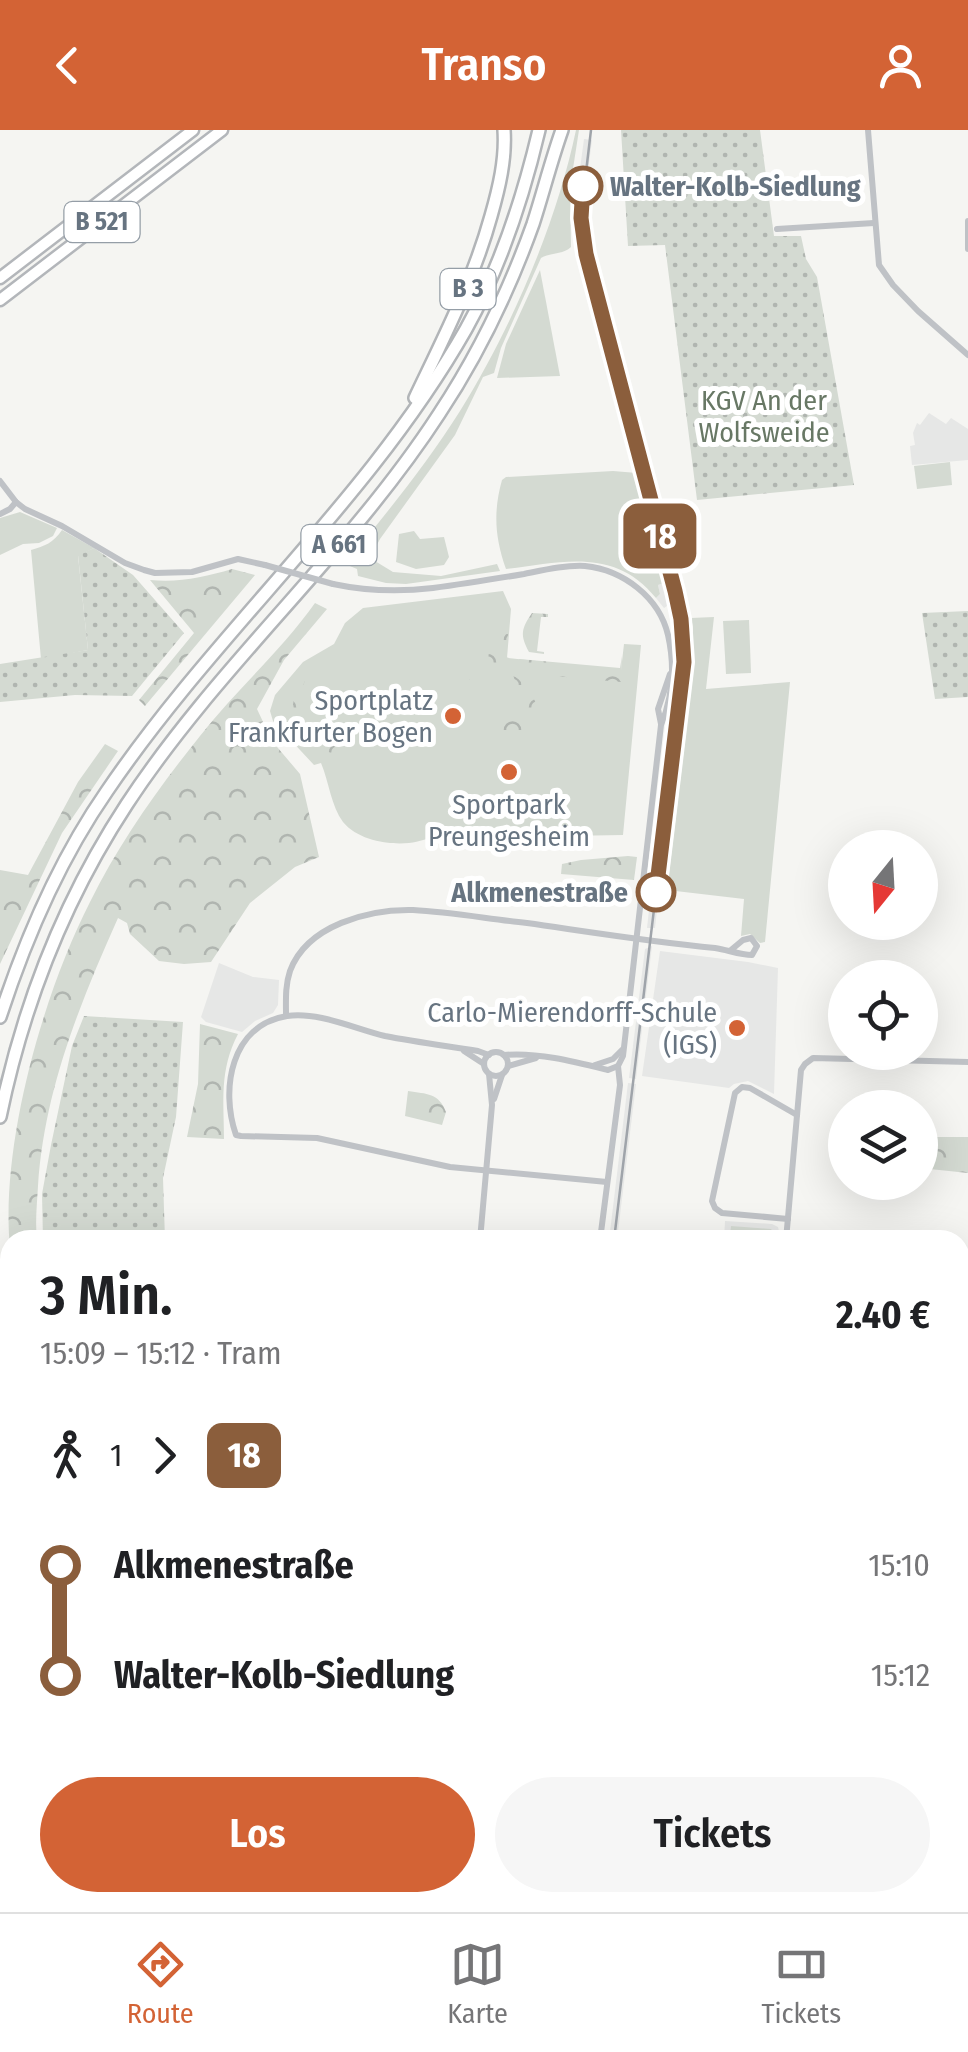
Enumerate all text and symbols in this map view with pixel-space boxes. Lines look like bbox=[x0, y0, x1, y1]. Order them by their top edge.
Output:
icon: back bbox=[40, 38, 95, 93]
text: Transo bbox=[422, 38, 546, 92]
icon: person bbox=[873, 38, 928, 93]
marker: Walter-Kolb-Siedlung bbox=[564, 167, 602, 205]
place label: Walter-Kolb-Siedlung bbox=[610, 170, 861, 203]
road number: B 521 bbox=[64, 202, 140, 242]
road number: B 3 bbox=[440, 269, 496, 309]
park label: KGV An der Wolfsweide bbox=[698, 384, 830, 449]
line badge: 18 bbox=[615, 504, 705, 568]
text: 18 bbox=[643, 515, 677, 557]
road number: A 661 bbox=[302, 525, 376, 565]
place label: Sportplatz Frankfurter Bogen bbox=[228, 684, 433, 749]
marker: Sportplatz Frankfurter Bogen bbox=[442, 705, 464, 727]
marker: Sportpark Preungesheim bbox=[498, 761, 520, 783]
place label: Sportpark Preungesheim bbox=[428, 788, 590, 853]
north arrow bbox=[828, 830, 938, 940]
map controls bbox=[828, 830, 938, 1200]
marker: Alkmenestraße bbox=[637, 873, 675, 911]
place label: Alkmenestraße bbox=[450, 876, 628, 909]
button: locate bbox=[828, 960, 938, 1070]
place label: Carlo-Mierendorff-Schule (IGS) bbox=[427, 996, 717, 1061]
marker: Carlo-Mierendorff-Schule (IGS) bbox=[726, 1017, 748, 1039]
button: layers bbox=[828, 1090, 938, 1200]
text: 3 Min. bbox=[40, 1263, 173, 1329]
text: 2.40 € bbox=[836, 1292, 930, 1338]
text: 15:09 – 15:12 · Tram bbox=[40, 1334, 282, 1372]
icon: walk bbox=[40, 1428, 95, 1483]
icon: forward bbox=[137, 1428, 192, 1483]
text: 18 bbox=[227, 1434, 261, 1476]
text: 1 bbox=[110, 1436, 122, 1474]
text: Alkmenestraße bbox=[114, 1542, 354, 1588]
text: 15:10 bbox=[868, 1546, 930, 1584]
text: Walter-Kolb-Siedlung bbox=[114, 1652, 454, 1698]
text: 15:12 bbox=[871, 1656, 930, 1694]
button: Los bbox=[40, 1777, 475, 1892]
button: Tickets bbox=[495, 1777, 930, 1892]
tab: Route bbox=[127, 1937, 194, 2030]
tab: Karte bbox=[447, 1937, 508, 2030]
tab: Tickets bbox=[761, 1937, 841, 2030]

